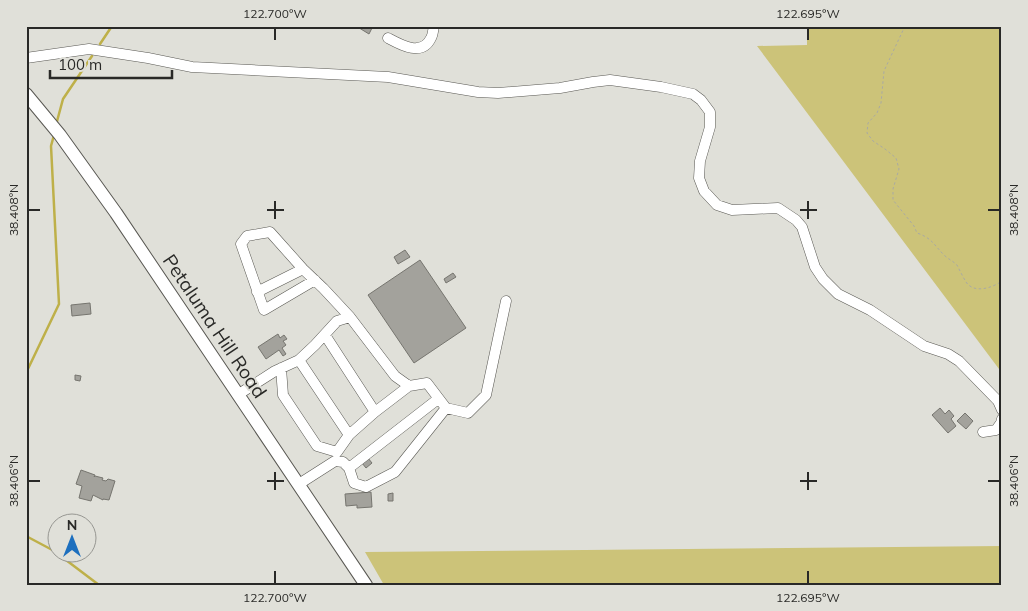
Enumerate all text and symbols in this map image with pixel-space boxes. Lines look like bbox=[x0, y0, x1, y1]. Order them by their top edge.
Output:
text: 122.700°W bbox=[243, 6, 307, 21]
text: 122.695°W bbox=[776, 6, 840, 21]
scale bar bbox=[50, 48, 172, 80]
text: 100 m bbox=[58, 55, 102, 74]
text: 38.408°N bbox=[6, 184, 21, 236]
text: 38.408°N bbox=[1006, 184, 1021, 236]
street label: Petaluma Hill Road bbox=[158, 249, 272, 403]
text: 38.406°N bbox=[6, 455, 21, 507]
text: 38.406°N bbox=[1006, 455, 1021, 507]
north arrow bbox=[48, 514, 98, 564]
text: N bbox=[67, 516, 77, 534]
text: 122.700°W bbox=[243, 590, 307, 605]
text: 122.695°W bbox=[776, 590, 840, 605]

